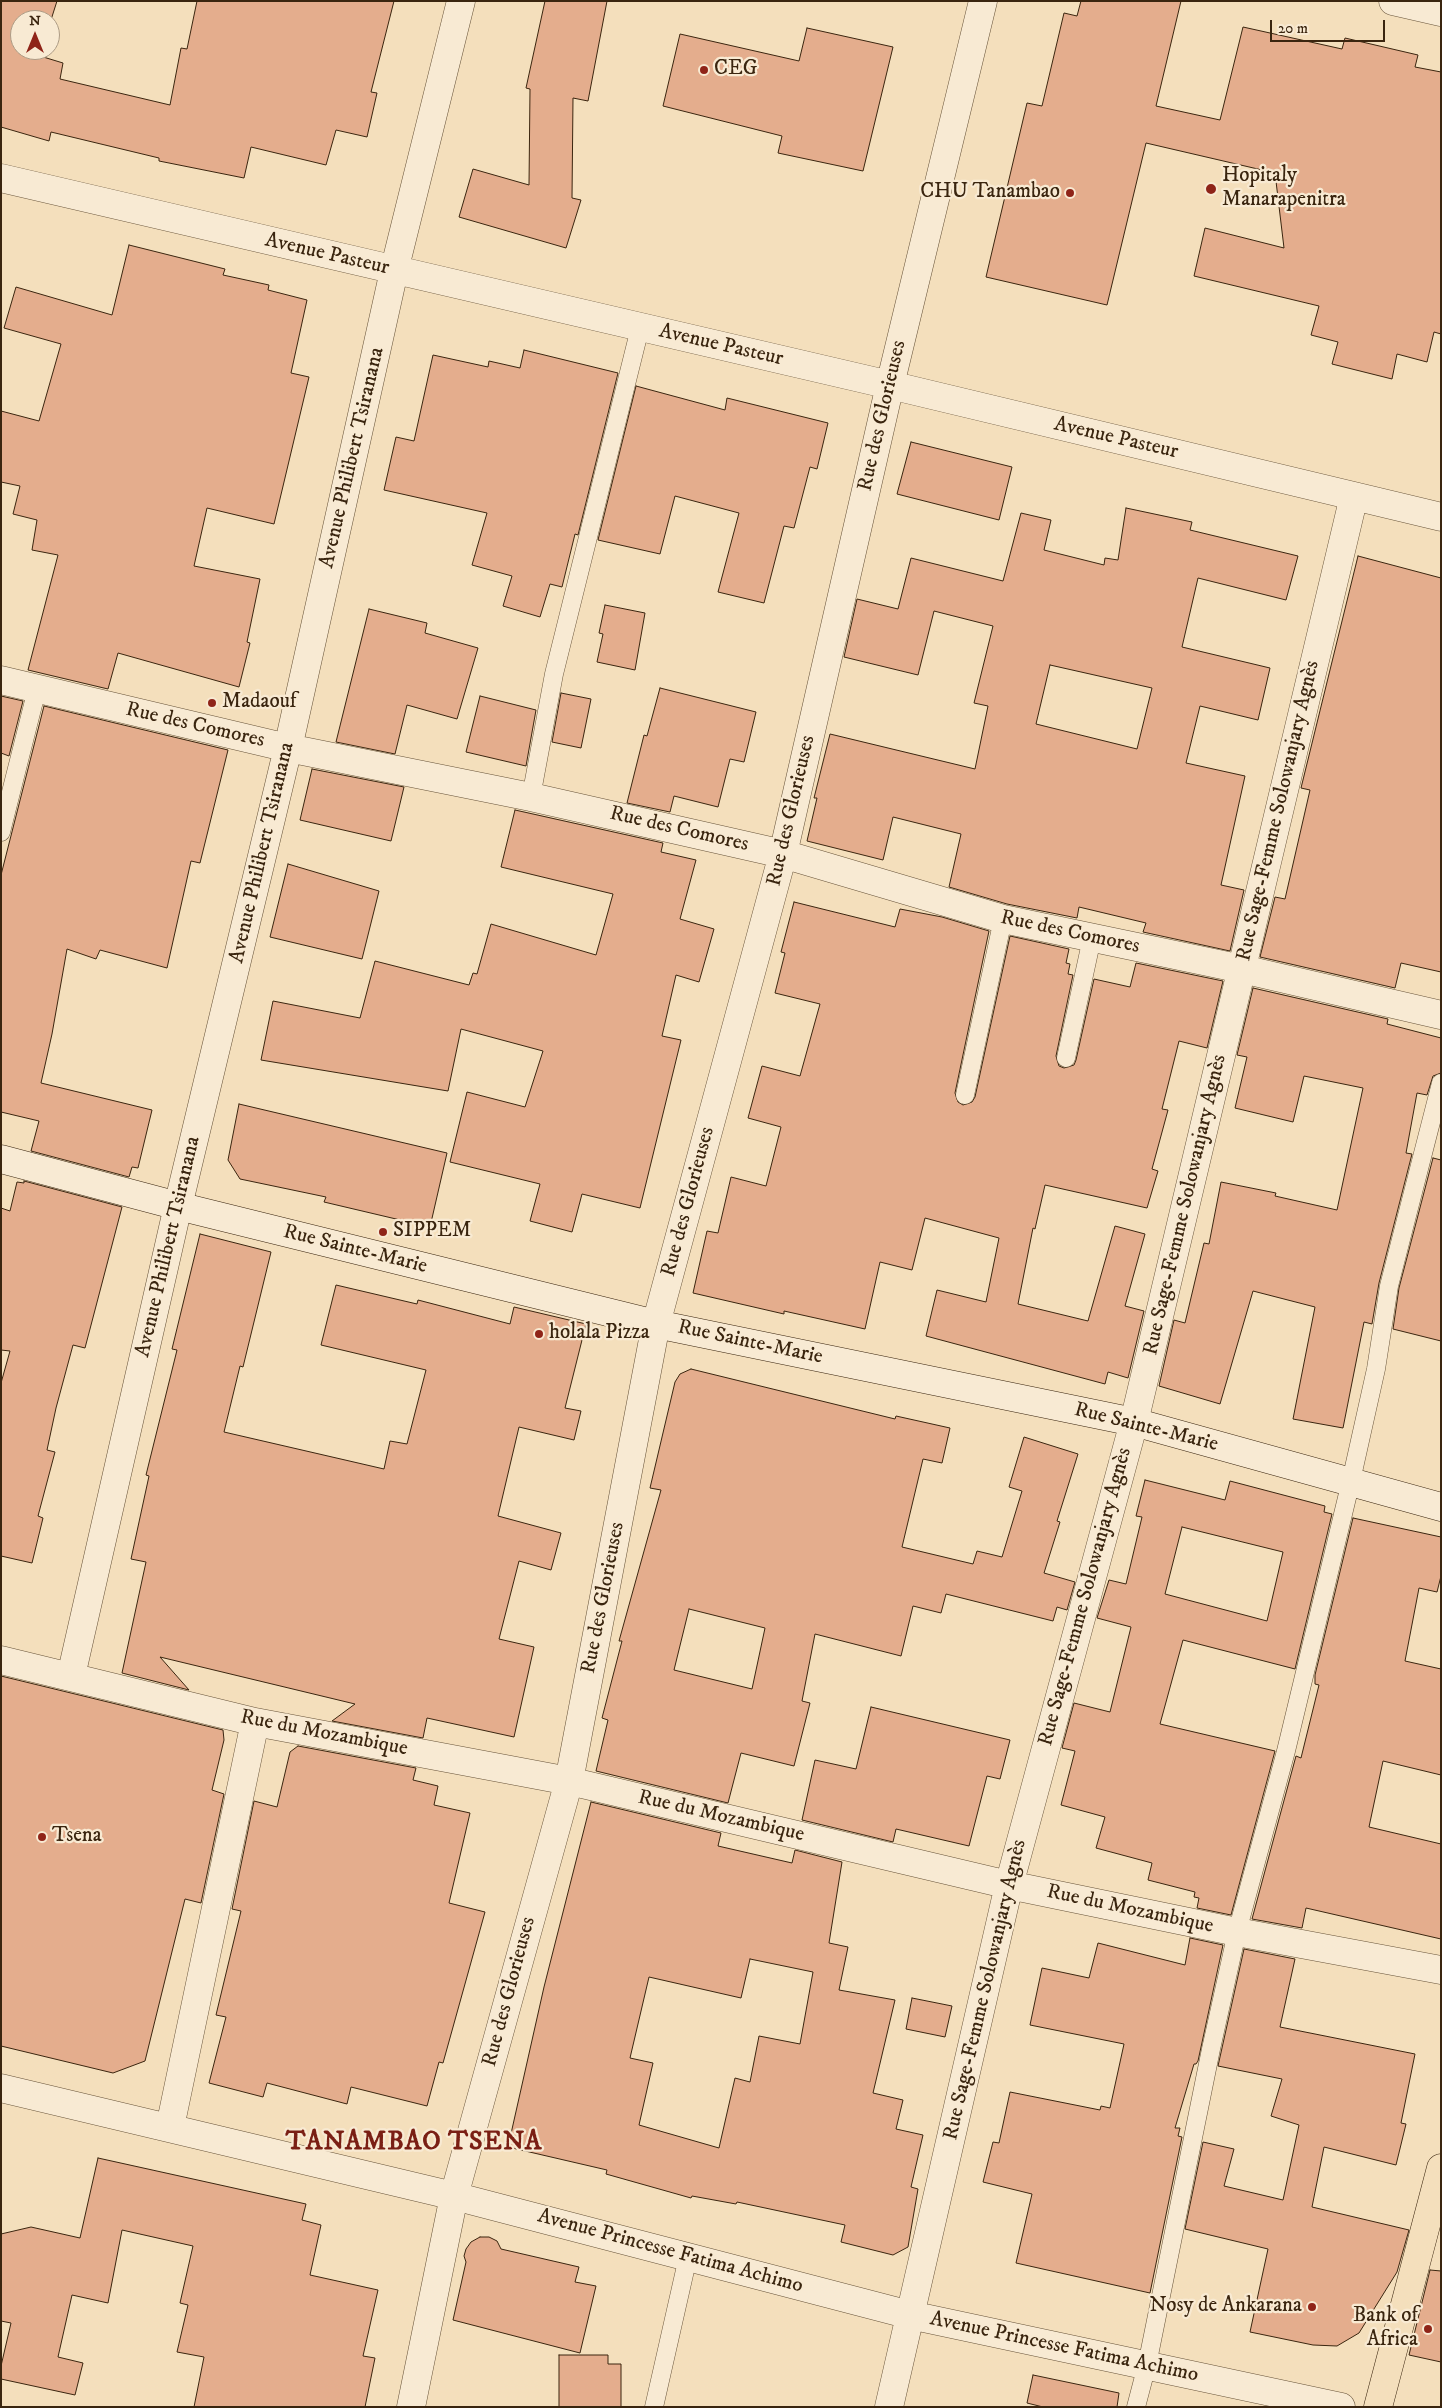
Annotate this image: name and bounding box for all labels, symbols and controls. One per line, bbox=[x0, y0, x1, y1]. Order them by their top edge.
north arrow bbox=[10, 10, 60, 60]
scale bar bbox=[1272, 10, 1387, 42]
text: N bbox=[29, 12, 41, 30]
text: 20 m bbox=[1278, 19, 1308, 38]
place label: CEG bbox=[714, 57, 758, 83]
marker: CEG bbox=[698, 64, 710, 76]
place label: Hopitaly Manarapenitra bbox=[1222, 164, 1346, 214]
place label: CHU Tanambao bbox=[920, 180, 1060, 206]
marker: Hopitaly Manarapenitra bbox=[1204, 182, 1218, 196]
marker: CHU Tanambao bbox=[1064, 187, 1076, 199]
street label: Avenue Pasteur bbox=[263, 228, 391, 282]
street label: Avenue Pasteur bbox=[657, 319, 785, 373]
street label: Rue des Glorieuses bbox=[853, 338, 913, 494]
street label: Avenue Philibert Tsiranana bbox=[315, 345, 391, 571]
street label: Avenue Pasteur bbox=[1052, 412, 1180, 466]
street label: Rue Sage-Femme Solowanjary Agnès bbox=[1232, 658, 1326, 964]
place label: Madaouf bbox=[222, 690, 297, 716]
marker: Madaouf bbox=[206, 697, 218, 709]
street label: Rue des Comores bbox=[123, 698, 267, 754]
street label: Rue des Glorieuses bbox=[762, 733, 822, 889]
street label: Avenue Philibert Tsiranana bbox=[225, 740, 301, 966]
street label: Rue des Comores bbox=[607, 802, 751, 858]
street label: Rue des Comores bbox=[998, 906, 1142, 960]
street label: Rue Sage-Femme Solowanjary Agnès bbox=[1139, 1052, 1233, 1358]
street label: Rue des Glorieuses bbox=[657, 1124, 721, 1280]
street label: Avenue Philibert Tsiranana bbox=[131, 1134, 207, 1360]
place label: SIPPEM bbox=[393, 1219, 471, 1245]
street label: Rue Sainte-Marie bbox=[280, 1220, 430, 1280]
marker: SIPPEM bbox=[377, 1226, 389, 1238]
street label: Rue Sainte-Marie bbox=[675, 1315, 825, 1371]
place label: holala Pizza bbox=[549, 1321, 650, 1347]
marker: holala Pizza bbox=[533, 1328, 545, 1340]
street label: Rue Sainte-Marie bbox=[1071, 1398, 1221, 1458]
street label: Rue Sage-Femme Solowanjary Agnès bbox=[1034, 1445, 1138, 1749]
street label: Rue des Glorieuses bbox=[577, 1520, 631, 1676]
street label: Rue du Mozambique bbox=[238, 1705, 410, 1763]
street label: Rue du Mozambique bbox=[635, 1786, 807, 1848]
place label: Tsena bbox=[52, 1824, 102, 1850]
marker: Tsena bbox=[36, 1831, 48, 1843]
street label: Rue Sage-Femme Solowanjary Agnès bbox=[939, 1837, 1033, 2143]
street label: Rue du Mozambique bbox=[1044, 1880, 1216, 1940]
street label: Rue des Glorieuses bbox=[478, 1914, 542, 2070]
district label: TANAMBAO TSENA bbox=[284, 2128, 544, 2160]
street label: Avenue Princesse Fatima Achimo bbox=[535, 2204, 805, 2300]
place label: Nosy de Ankarana bbox=[1150, 2294, 1302, 2320]
marker: Nosy de Ankarana bbox=[1306, 2301, 1318, 2313]
place label: Bank of Africa bbox=[1353, 2304, 1418, 2354]
street label: Avenue Princesse Fatima Achimo bbox=[928, 2307, 1200, 2389]
marker: Bank of Africa bbox=[1422, 2323, 1434, 2335]

